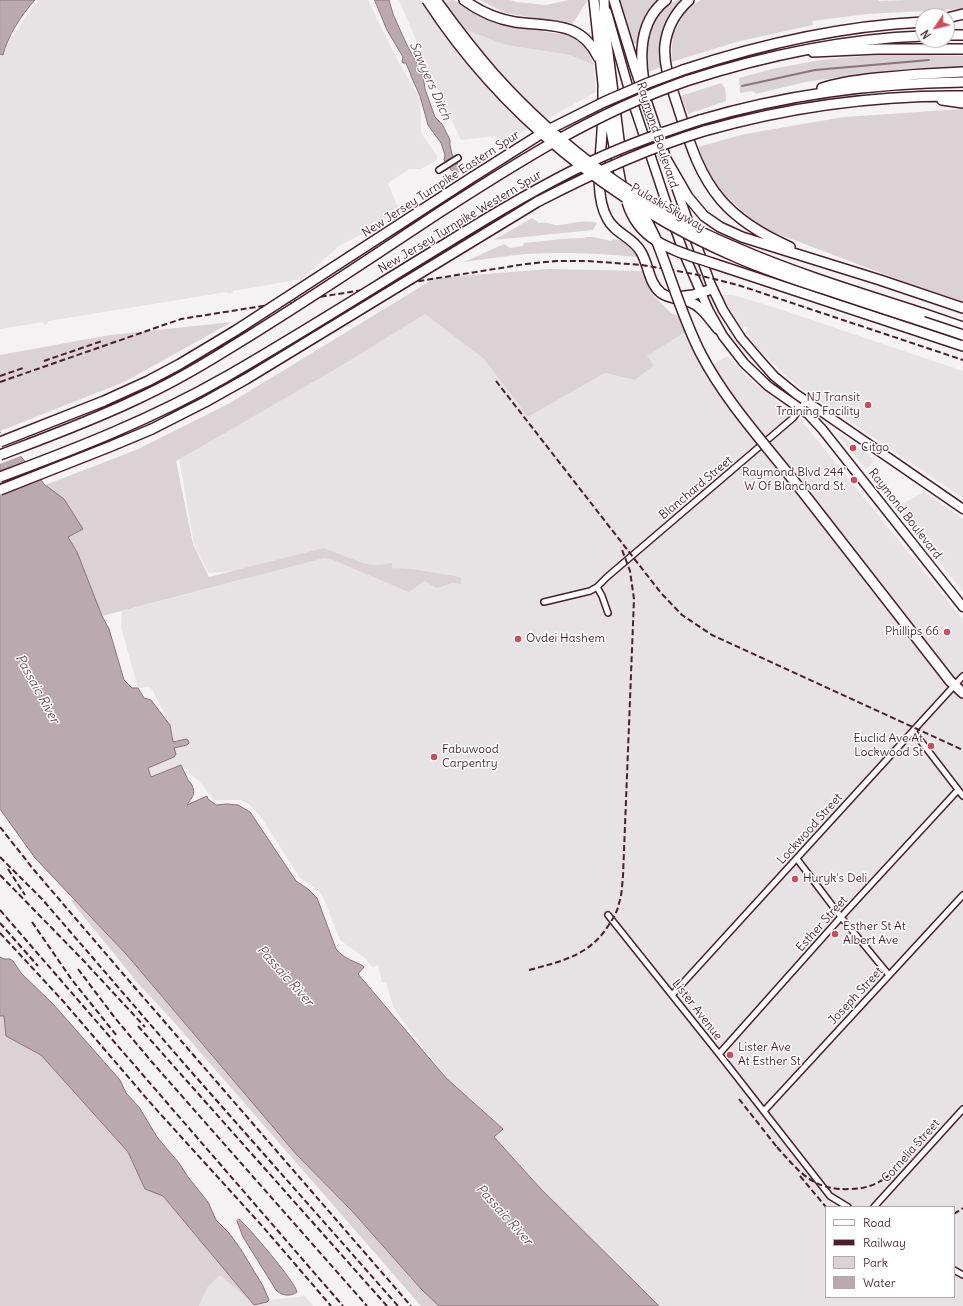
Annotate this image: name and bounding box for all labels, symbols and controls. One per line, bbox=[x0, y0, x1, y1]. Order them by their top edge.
north arrow bbox=[915, 8, 955, 48]
text: N bbox=[918, 27, 934, 41]
water label: Sawyers Ditch bbox=[406, 39, 454, 123]
street label: Raymond Boulevard bbox=[633, 80, 681, 190]
street label: New Jersey Turnpike Eastern Spur bbox=[360, 128, 522, 240]
street label: New Jersey Turnpike Western Spur bbox=[376, 167, 544, 277]
street label: Pulaski Skyway bbox=[628, 181, 708, 235]
place label: NJ Transit Training Facility bbox=[776, 391, 860, 419]
marker: NJ Transit Training Facility bbox=[863, 400, 873, 410]
place label: Citgo bbox=[861, 441, 889, 455]
marker: Citgo bbox=[848, 443, 858, 453]
street label: Blanchard Street bbox=[657, 453, 735, 523]
place label: Raymond Blvd 244' W Of Blanchard St. bbox=[742, 466, 846, 494]
street label: Raymond Boulevard bbox=[865, 466, 945, 562]
marker: Raymond Blvd 244' W Of Blanchard St. bbox=[849, 475, 859, 485]
place label: Phillips 66 bbox=[885, 625, 939, 639]
marker: Phillips 66 bbox=[942, 627, 952, 637]
place label: Ovdei Hashem bbox=[526, 632, 605, 646]
marker: Ovdei Hashem bbox=[513, 634, 523, 644]
water label: Passaic River bbox=[12, 652, 62, 726]
place label: Euclid Ave At Lockwood St bbox=[853, 732, 923, 760]
marker: Euclid Ave At Lockwood St bbox=[926, 741, 936, 751]
place label: Fabuwood Carpentry bbox=[442, 743, 499, 771]
marker: Fabuwood Carpentry bbox=[429, 752, 439, 762]
street label: Lockwood Street bbox=[774, 791, 846, 867]
place label: Huryk's Deli bbox=[803, 872, 867, 886]
marker: Huryk's Deli bbox=[790, 874, 800, 884]
street label: Esther Street bbox=[793, 893, 851, 955]
place label: Esther St At Albert Ave bbox=[843, 920, 906, 948]
marker: Esther St At Albert Ave bbox=[830, 929, 840, 939]
water label: Passaic River bbox=[254, 942, 316, 1010]
street label: Joseph Street bbox=[826, 964, 886, 1028]
street label: Lister Avenue bbox=[669, 977, 725, 1043]
place label: Lister Ave At Esther St bbox=[738, 1041, 801, 1069]
marker: Lister Ave At Esther St bbox=[725, 1050, 735, 1060]
street label: Cornelia Street bbox=[879, 1116, 943, 1186]
water label: Passaic River bbox=[473, 1181, 535, 1249]
legend bbox=[825, 1206, 955, 1298]
text: Road bbox=[863, 1215, 891, 1230]
text: Railway bbox=[863, 1235, 906, 1250]
text: Park bbox=[863, 1255, 888, 1270]
text: Water bbox=[863, 1275, 896, 1290]

